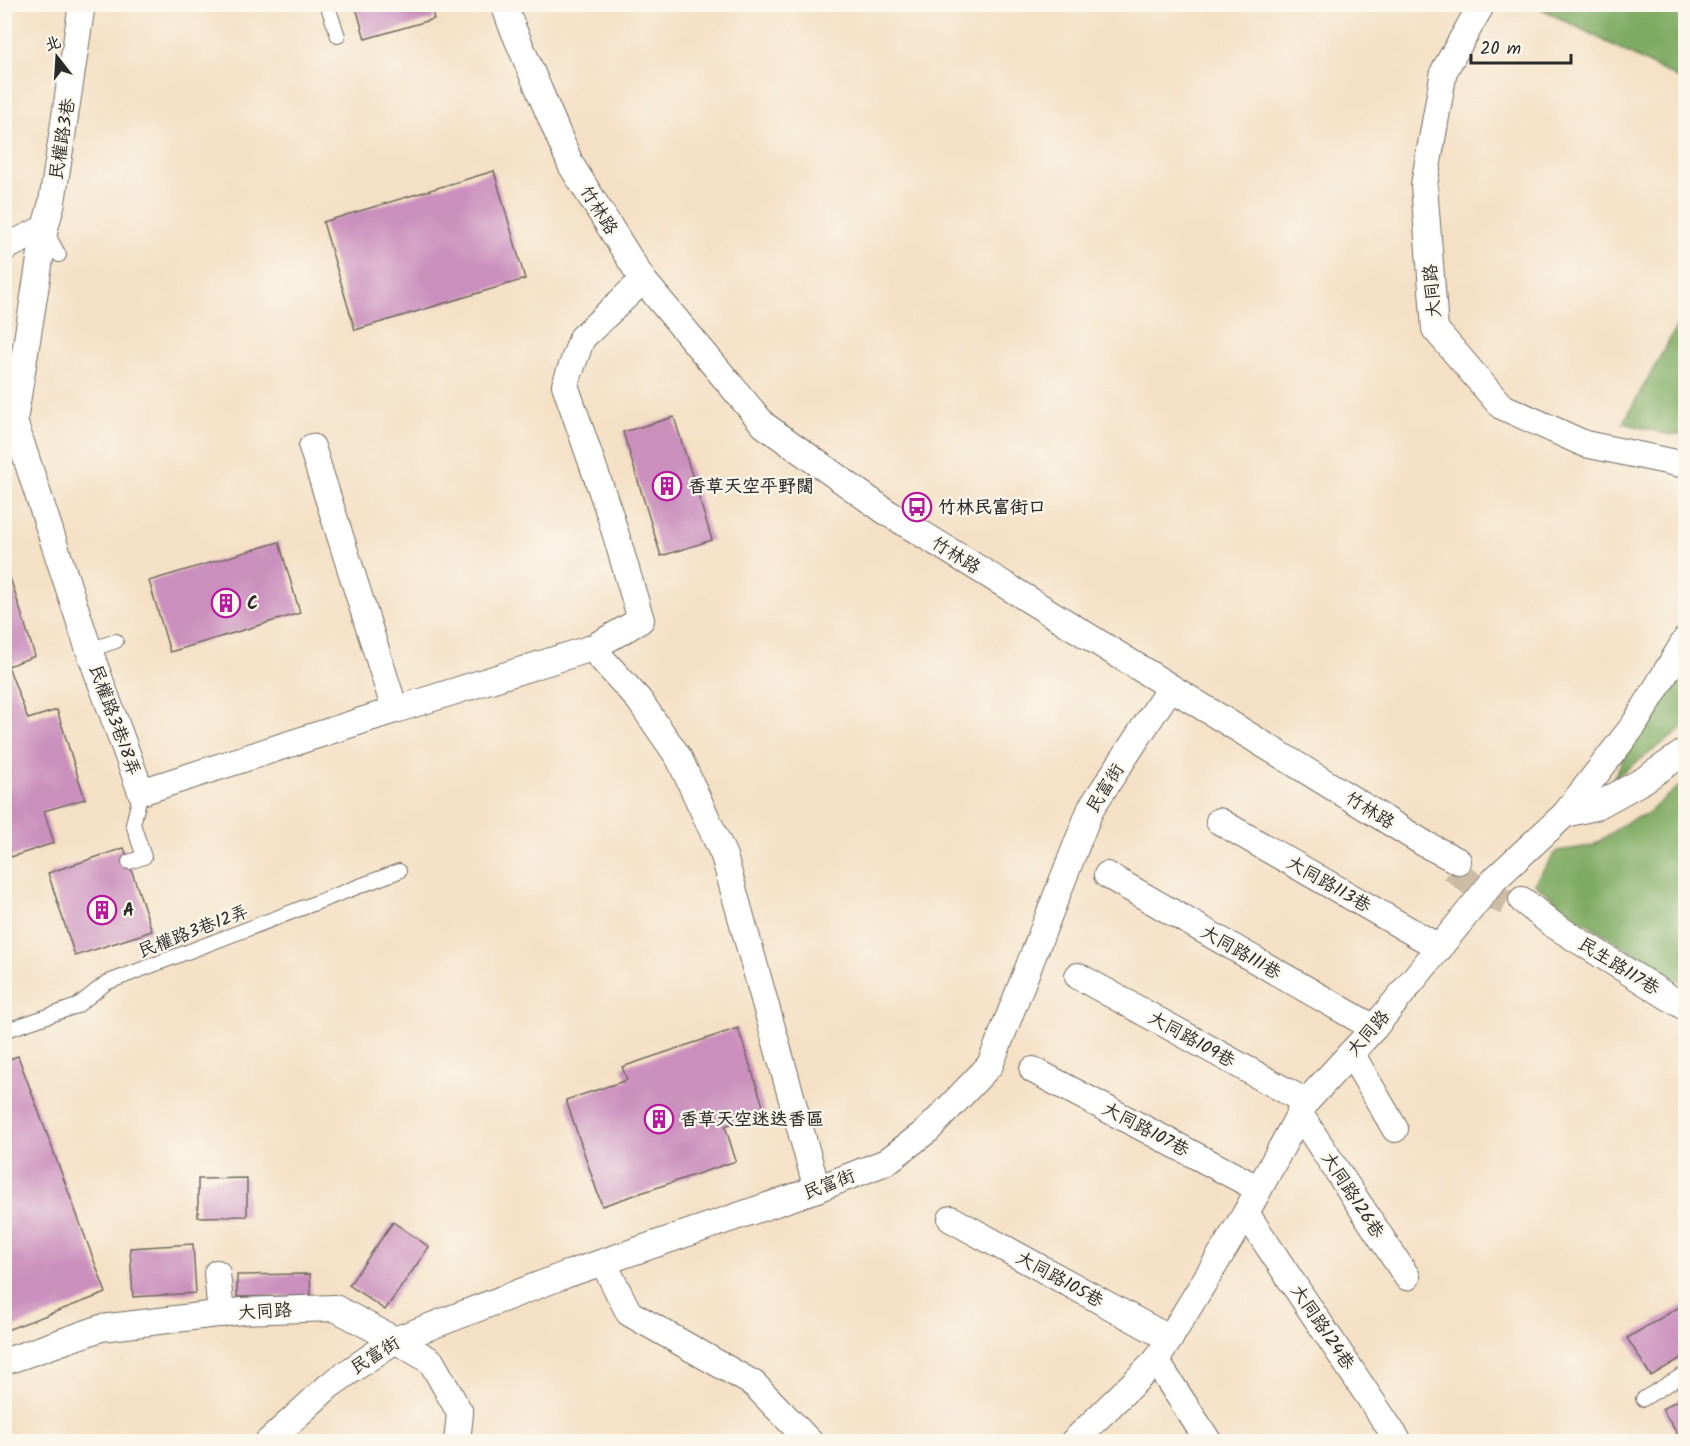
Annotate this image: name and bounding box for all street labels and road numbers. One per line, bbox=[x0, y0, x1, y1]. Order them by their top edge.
street label: 民權路3巷 bbox=[43, 96, 84, 182]
street label: 竹林路 bbox=[571, 180, 624, 241]
street label: 大同路 bbox=[1417, 263, 1450, 319]
street label: 竹林路 bbox=[925, 530, 986, 583]
street label: 民權路3巷18弄 bbox=[80, 661, 147, 780]
street label: 民富街 bbox=[1080, 758, 1133, 819]
street label: 竹林路 bbox=[1339, 785, 1400, 838]
street label: 大同路113巷 bbox=[1280, 849, 1376, 921]
street label: 民權路3巷12弄 bbox=[134, 898, 253, 967]
street label: 大同路111巷 bbox=[1194, 918, 1286, 988]
street label: 民生路117巷 bbox=[1572, 931, 1665, 1004]
street label: 大同路109巷 bbox=[1143, 1004, 1240, 1076]
street label: 大同路 bbox=[1340, 1004, 1398, 1064]
street label: 大同路107巷 bbox=[1097, 1095, 1194, 1165]
street label: 大同路126巷 bbox=[1313, 1147, 1391, 1245]
street label: 民富街 bbox=[799, 1162, 860, 1209]
street label: 大同路105巷 bbox=[1010, 1244, 1108, 1316]
street label: 大同路124巷 bbox=[1282, 1279, 1361, 1377]
street label: 大同路 bbox=[237, 1297, 293, 1328]
street label: 民富街 bbox=[345, 1330, 406, 1383]

